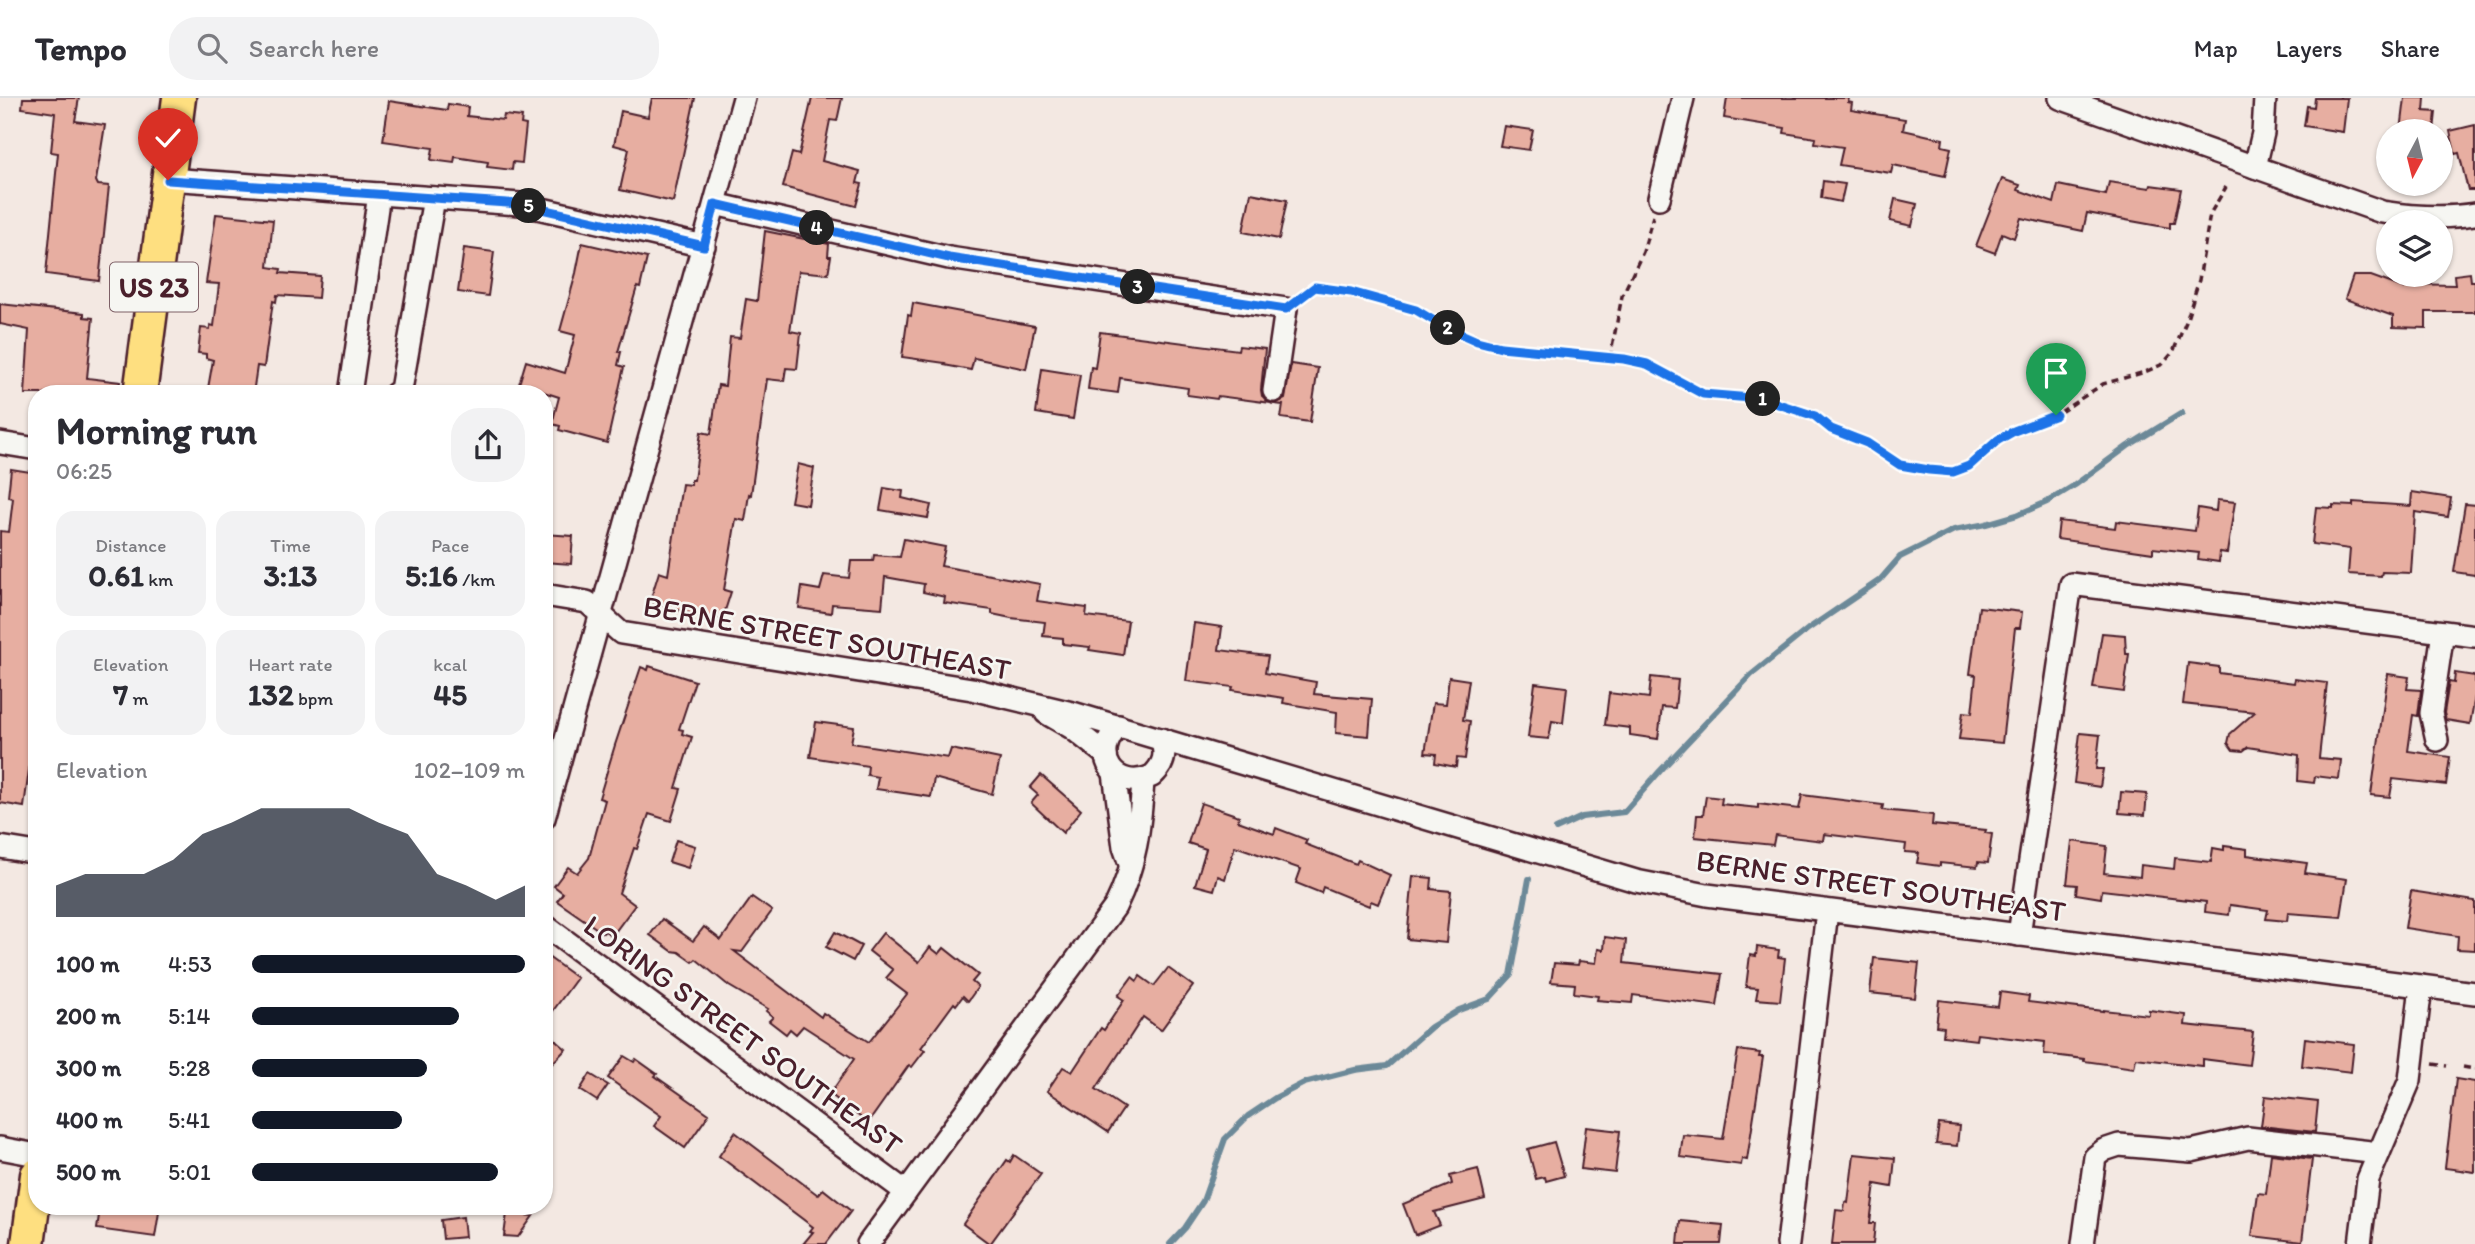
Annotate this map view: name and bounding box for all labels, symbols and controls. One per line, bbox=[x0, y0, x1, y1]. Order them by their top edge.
search box bbox=[169, 17, 659, 80]
text: Tempo bbox=[35, 29, 127, 68]
icon: search bbox=[193, 29, 231, 67]
text: Search here bbox=[249, 32, 379, 64]
text: Map bbox=[2194, 34, 2238, 63]
text: Layers bbox=[2276, 34, 2343, 63]
text: Share bbox=[2381, 34, 2440, 63]
pin bbox=[138, 108, 198, 180]
icon: check bbox=[149, 119, 187, 157]
north arrow bbox=[2376, 119, 2454, 196]
map controls bbox=[2376, 119, 2453, 287]
pin: 5 bbox=[512, 188, 546, 224]
text: 5 bbox=[524, 194, 533, 217]
button: layers bbox=[2376, 210, 2453, 287]
pin: 4 bbox=[800, 211, 834, 246]
text: 4 bbox=[811, 216, 822, 239]
road number: US 23 bbox=[110, 262, 198, 312]
pin: 3 bbox=[1120, 270, 1156, 304]
text: 3 bbox=[1132, 275, 1143, 298]
pin: 2 bbox=[1430, 310, 1466, 345]
text: 2 bbox=[1443, 316, 1453, 339]
pin bbox=[2026, 343, 2086, 415]
icon: arrive bbox=[2037, 354, 2075, 392]
pin: 1 bbox=[1746, 382, 1780, 416]
text: 1 bbox=[1758, 387, 1767, 410]
text: Morning run bbox=[56, 408, 257, 454]
button: share bbox=[451, 408, 525, 482]
text: 06:25 bbox=[56, 457, 112, 485]
text: Distance bbox=[95, 534, 166, 557]
text: Time bbox=[270, 534, 311, 557]
text: Pace bbox=[431, 534, 469, 557]
text: 0.61 bbox=[88, 557, 144, 594]
text: 3:13 bbox=[264, 557, 317, 594]
text: 5:16 bbox=[405, 557, 458, 594]
text: km bbox=[144, 568, 173, 591]
text: /km bbox=[458, 568, 495, 591]
street label: BERNE STREET SOUTHEAST bbox=[640, 587, 1014, 688]
text: Elevation bbox=[93, 653, 169, 676]
text: Heart rate bbox=[248, 653, 333, 676]
text: kcal bbox=[433, 653, 467, 676]
text: 7 bbox=[113, 676, 128, 713]
text: 132 bbox=[248, 676, 294, 713]
text: 45 bbox=[433, 676, 467, 713]
text: m bbox=[128, 687, 148, 710]
text: bpm bbox=[294, 687, 333, 710]
text: Elevation bbox=[56, 756, 147, 784]
text: 102–109 m bbox=[414, 756, 525, 784]
street label: BERNE STREET SOUTHEAST bbox=[1694, 841, 2068, 930]
street label: LORING STREET SOUTHEAST bbox=[577, 906, 910, 1163]
text: 100 m bbox=[56, 950, 120, 978]
text: 4:53 bbox=[168, 950, 212, 978]
text: 200 m bbox=[56, 1002, 121, 1030]
text: 5:14 bbox=[168, 1002, 210, 1030]
text: 300 m bbox=[56, 1054, 121, 1082]
text: 5:28 bbox=[168, 1054, 210, 1082]
text: 400 m bbox=[56, 1106, 123, 1134]
text: 5:41 bbox=[168, 1106, 210, 1134]
text: 500 m bbox=[56, 1158, 121, 1186]
text: 5:01 bbox=[168, 1158, 211, 1186]

